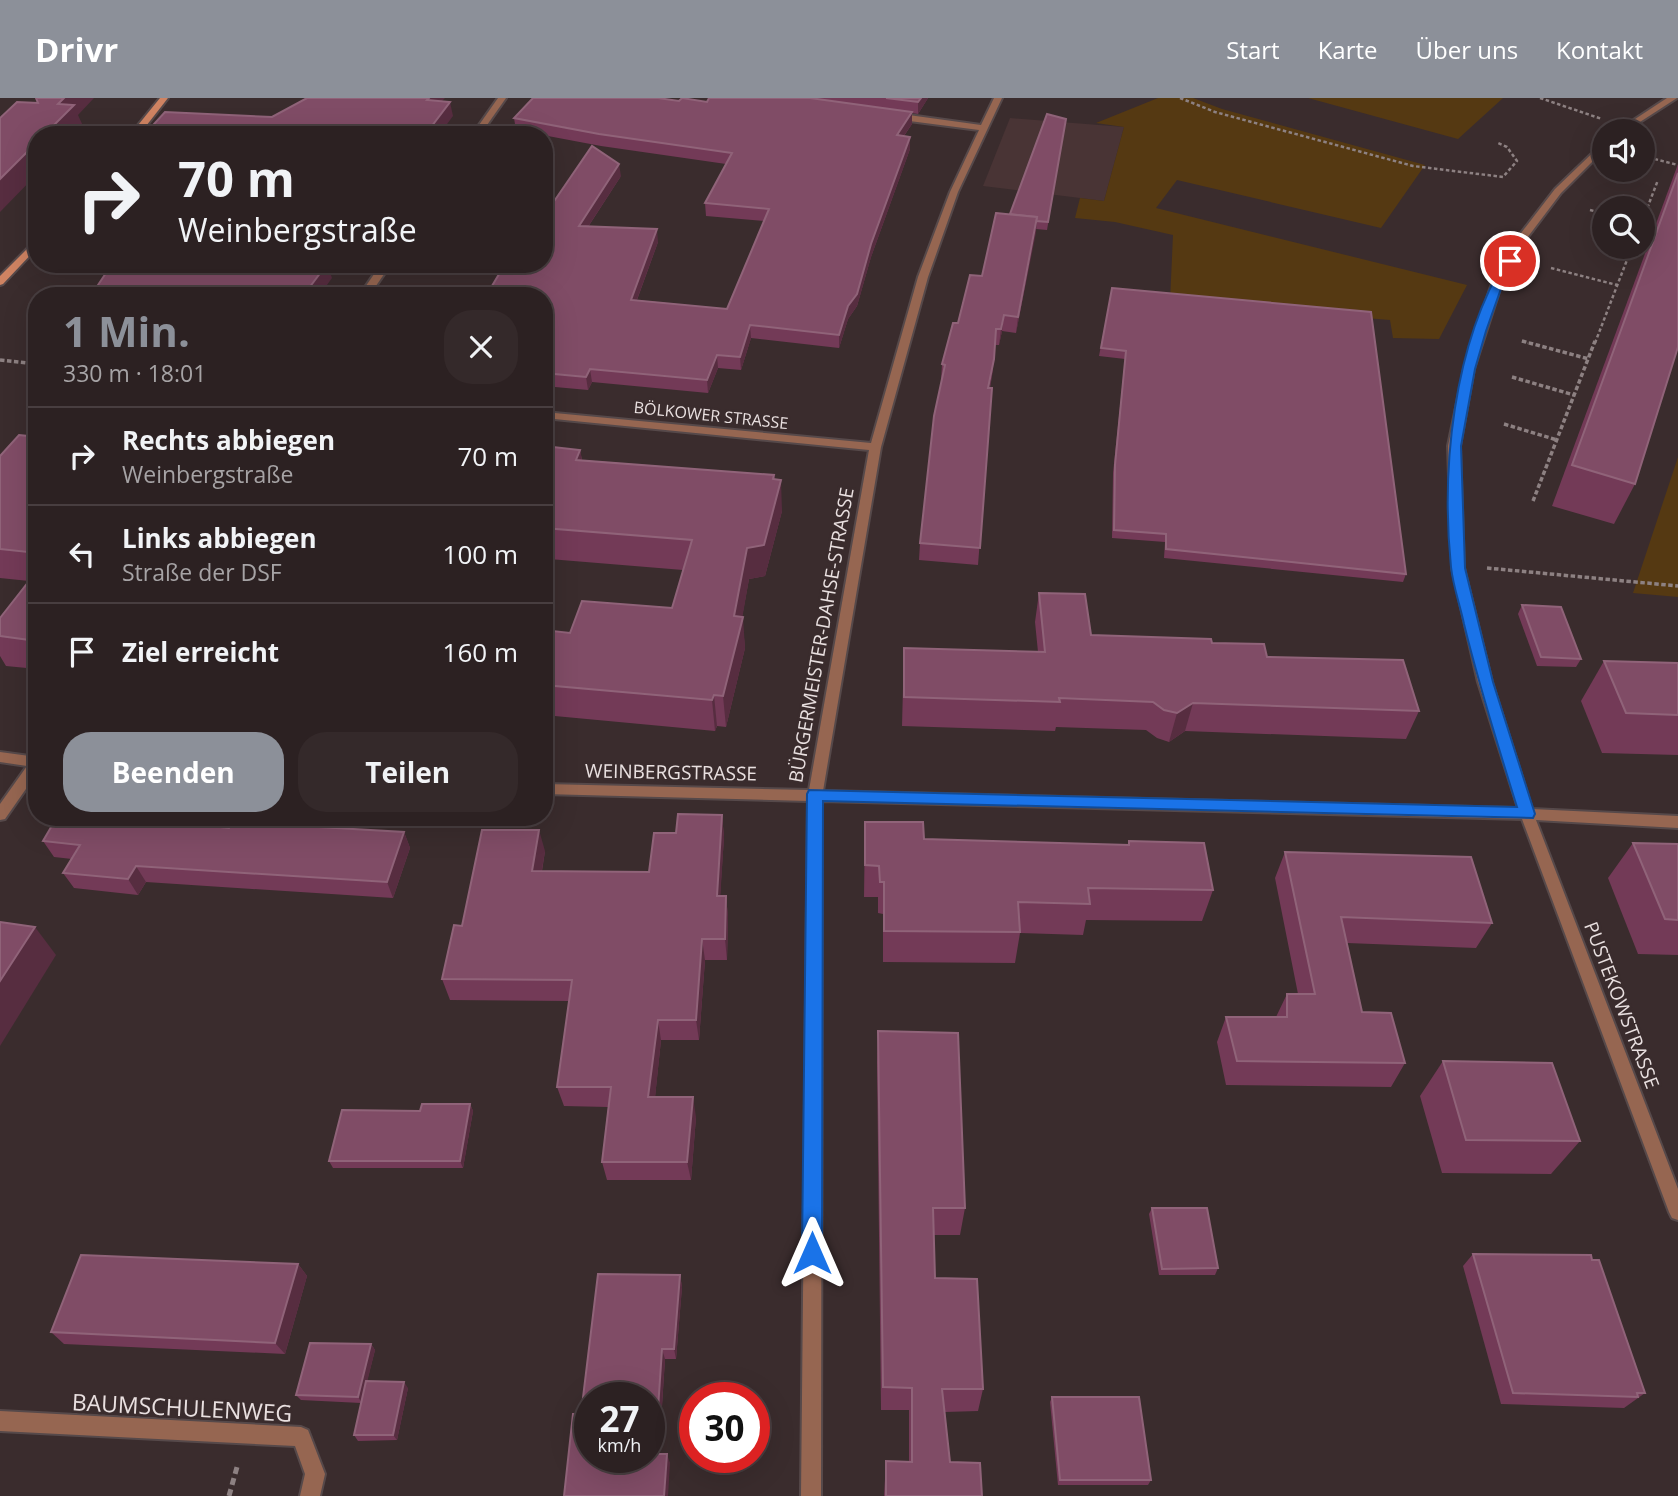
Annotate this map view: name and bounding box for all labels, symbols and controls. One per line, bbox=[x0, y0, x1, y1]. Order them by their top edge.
text: Drivr bbox=[35, 27, 118, 72]
text: Start bbox=[1226, 33, 1280, 66]
text: Karte bbox=[1318, 33, 1378, 66]
text: Über uns bbox=[1416, 33, 1518, 66]
text: Kontakt bbox=[1556, 33, 1643, 66]
map controls bbox=[1592, 119, 1655, 259]
button: sound bbox=[1592, 119, 1655, 182]
text: 70 m bbox=[178, 145, 295, 211]
icon: right bbox=[63, 154, 154, 245]
button: search bbox=[1592, 196, 1655, 259]
text: Weinbergstraße bbox=[178, 208, 417, 251]
pin bbox=[1480, 231, 1540, 291]
icon: arrive bbox=[1491, 242, 1529, 280]
text: 1 Min. bbox=[63, 302, 190, 359]
button: close bbox=[444, 310, 518, 384]
text: 330 m · 18:01 bbox=[63, 357, 206, 389]
street label: BÖLKOWER STRASSE bbox=[633, 396, 789, 434]
text: Rechts abbiegen bbox=[122, 422, 335, 458]
icon: right bbox=[63, 437, 101, 475]
text: 70 m bbox=[457, 438, 518, 474]
text: Weinbergstraße bbox=[122, 458, 294, 490]
street label: BÜRGERMEISTER-DAHSE-STRASSE bbox=[782, 485, 860, 785]
text: Links abbiegen bbox=[122, 520, 317, 556]
icon: left bbox=[63, 535, 101, 573]
text: 100 m bbox=[443, 536, 518, 572]
text: Straße der DSF bbox=[122, 556, 282, 588]
icon: arrive bbox=[63, 633, 101, 671]
text: Ziel erreicht bbox=[122, 634, 279, 670]
text: 160 m bbox=[443, 634, 518, 670]
button: Beenden bbox=[63, 732, 284, 812]
button: Teilen bbox=[298, 732, 518, 812]
street label: WEINBERGSTRASSE bbox=[585, 758, 757, 786]
street label: PUSTEKOWSTRASSE bbox=[1578, 918, 1666, 1092]
position arrow bbox=[775, 1216, 849, 1290]
speed limit sign: 30 bbox=[679, 1382, 770, 1473]
street label: BAUMSCHULENWEG bbox=[71, 1385, 293, 1429]
text: 27 bbox=[599, 1395, 640, 1442]
text: km/h bbox=[598, 1433, 641, 1457]

